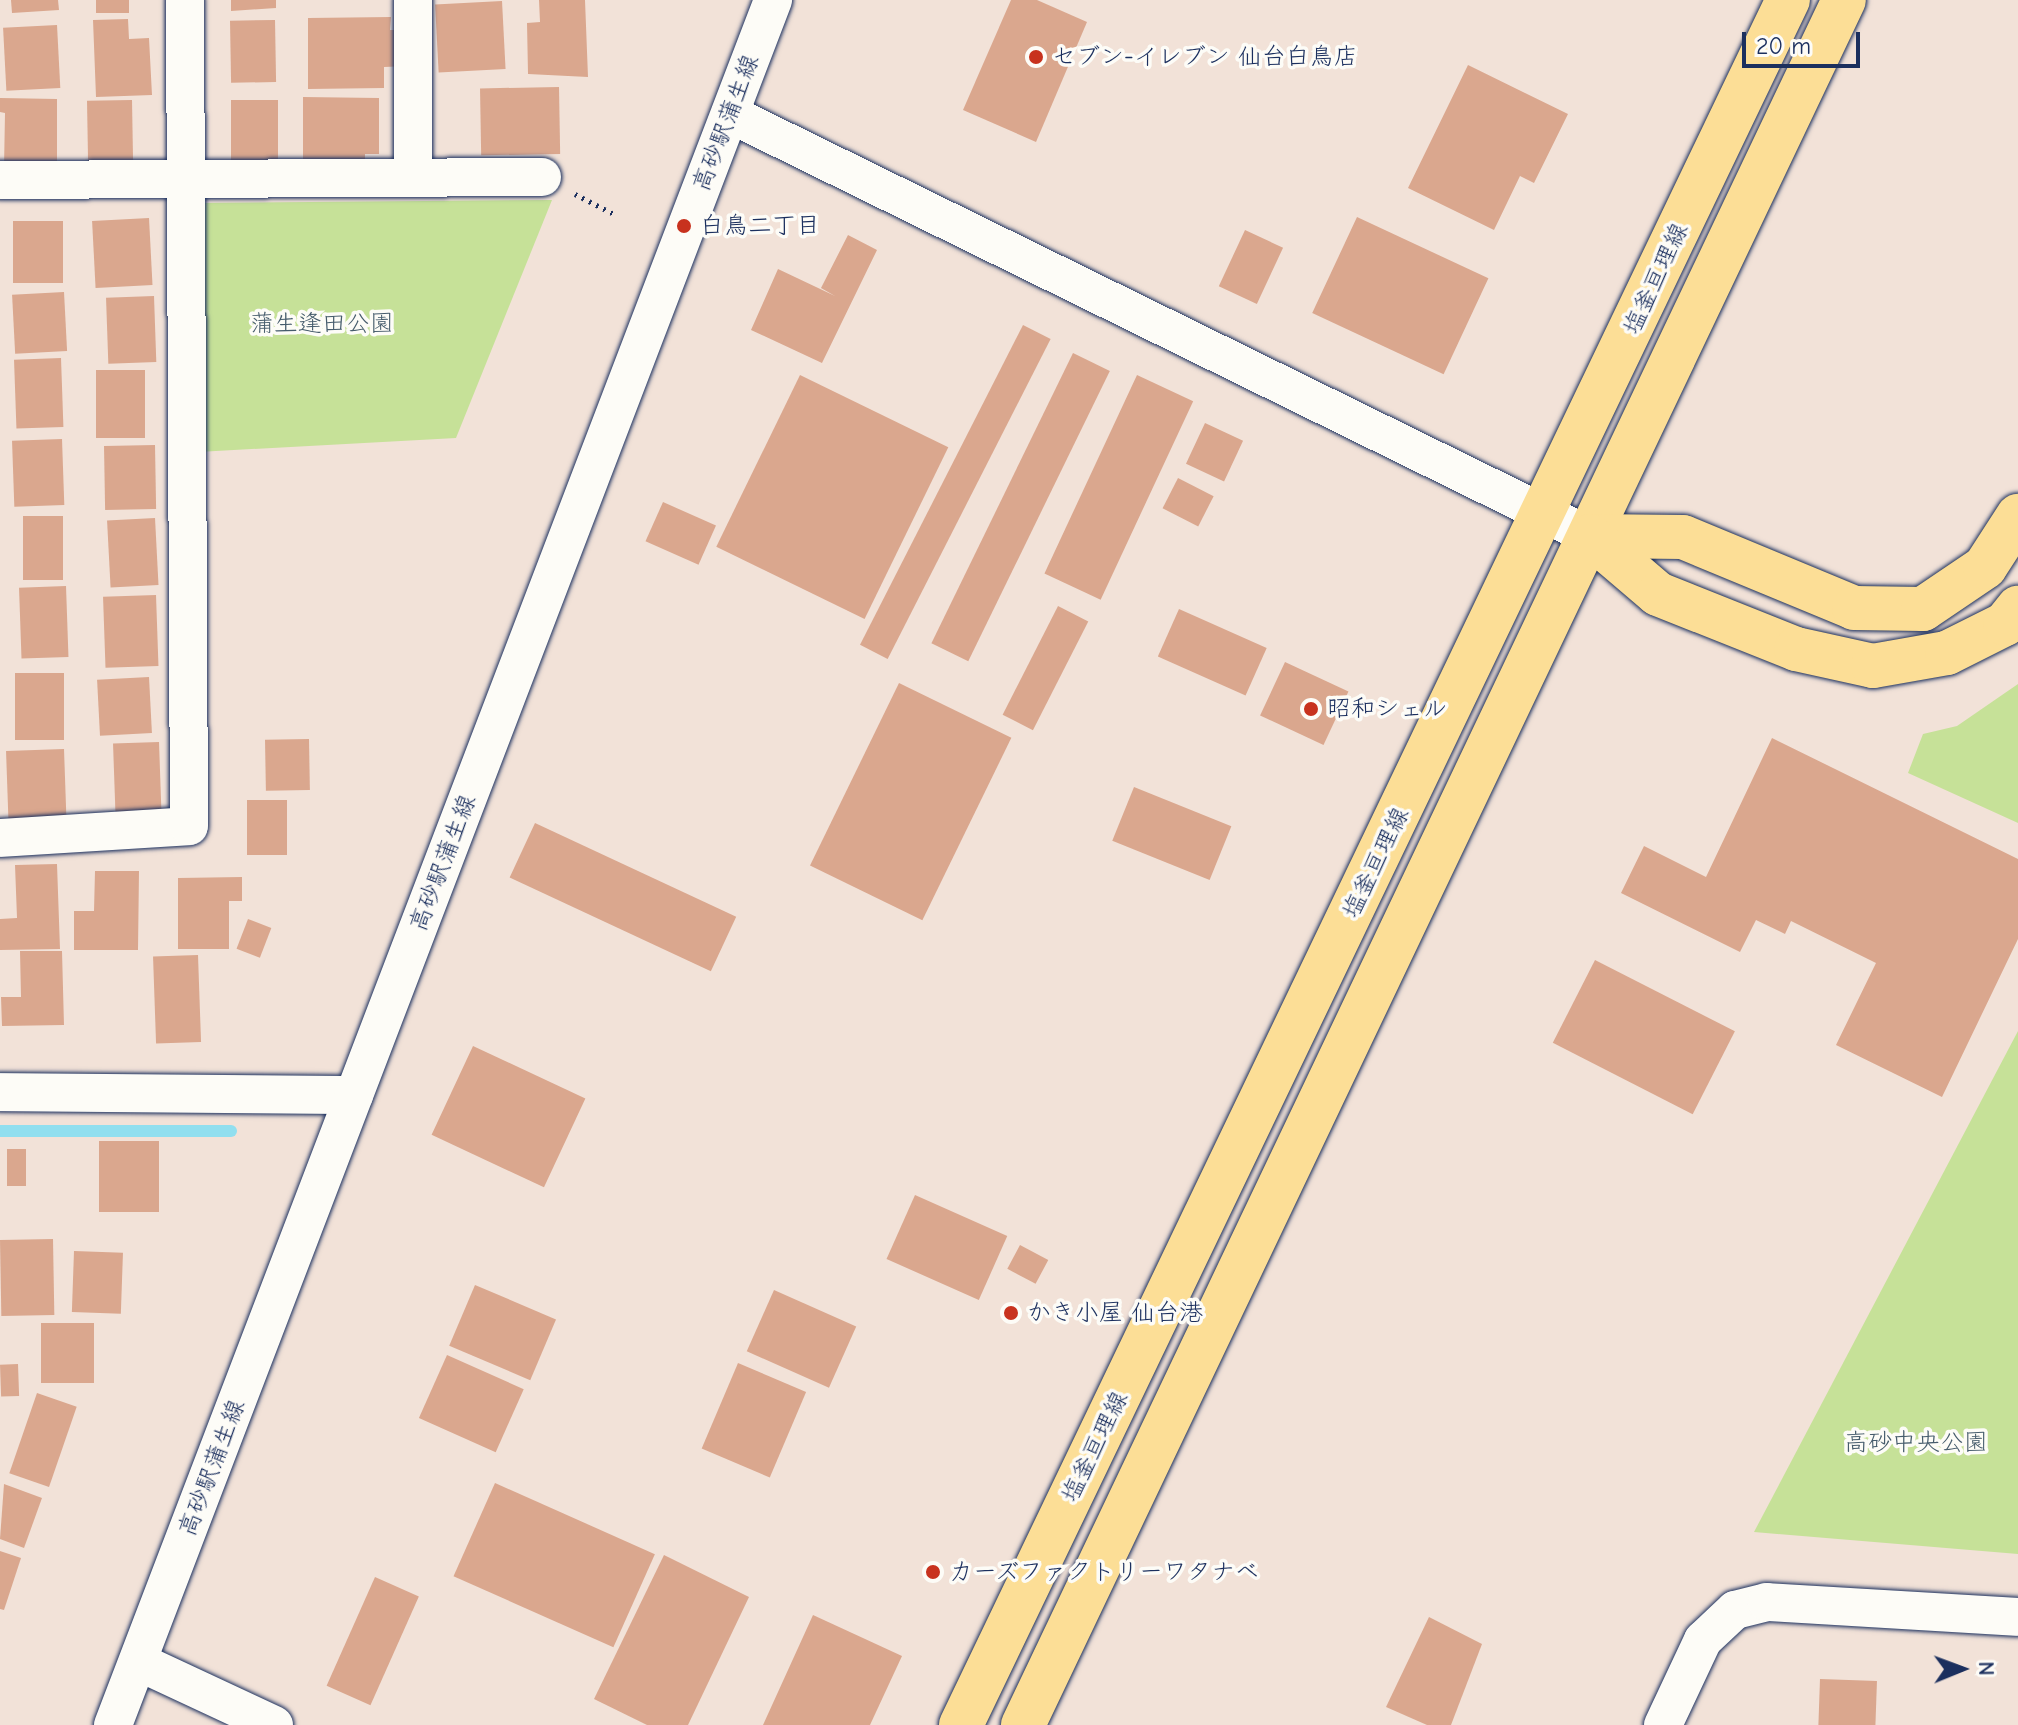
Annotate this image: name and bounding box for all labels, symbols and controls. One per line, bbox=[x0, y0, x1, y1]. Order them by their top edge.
scale bar bbox=[1746, 16, 1864, 66]
text: 20 m bbox=[1756, 32, 1811, 60]
place label: セブン-イレブン 仙台白鳥店 bbox=[1052, 43, 1358, 71]
marker: セブン-イレブン 仙台白鳥店 bbox=[1027, 48, 1045, 66]
street label: 高砂駅蒲生線 bbox=[687, 51, 765, 195]
place label: 白鳥二丁目 bbox=[700, 212, 820, 240]
marker: 白鳥二丁目 bbox=[675, 217, 693, 235]
street label: 塩釜亘理線 bbox=[1618, 219, 1694, 339]
park label: 蒲生逢田公園 bbox=[250, 310, 394, 338]
place label: 昭和シェル bbox=[1327, 695, 1447, 723]
marker: 昭和シェル bbox=[1302, 700, 1320, 718]
street label: 高砂駅蒲生線 bbox=[404, 791, 482, 935]
street label: 塩釜亘理線 bbox=[1337, 803, 1415, 923]
place label: かき小屋 仙台港 bbox=[1027, 1299, 1203, 1327]
marker: かき小屋 仙台港 bbox=[1002, 1304, 1020, 1322]
street label: 塩釜亘理線 bbox=[1056, 1387, 1134, 1507]
street label: 高砂駅蒲生線 bbox=[173, 1396, 251, 1540]
park label: 高砂中央公園 bbox=[1844, 1429, 1988, 1457]
place label: カーズファクトリーワタナベ bbox=[949, 1558, 1261, 1586]
marker: カーズファクトリーワタナベ bbox=[924, 1563, 942, 1581]
north arrow bbox=[1922, 1629, 2002, 1709]
text: N bbox=[1973, 1661, 1999, 1676]

